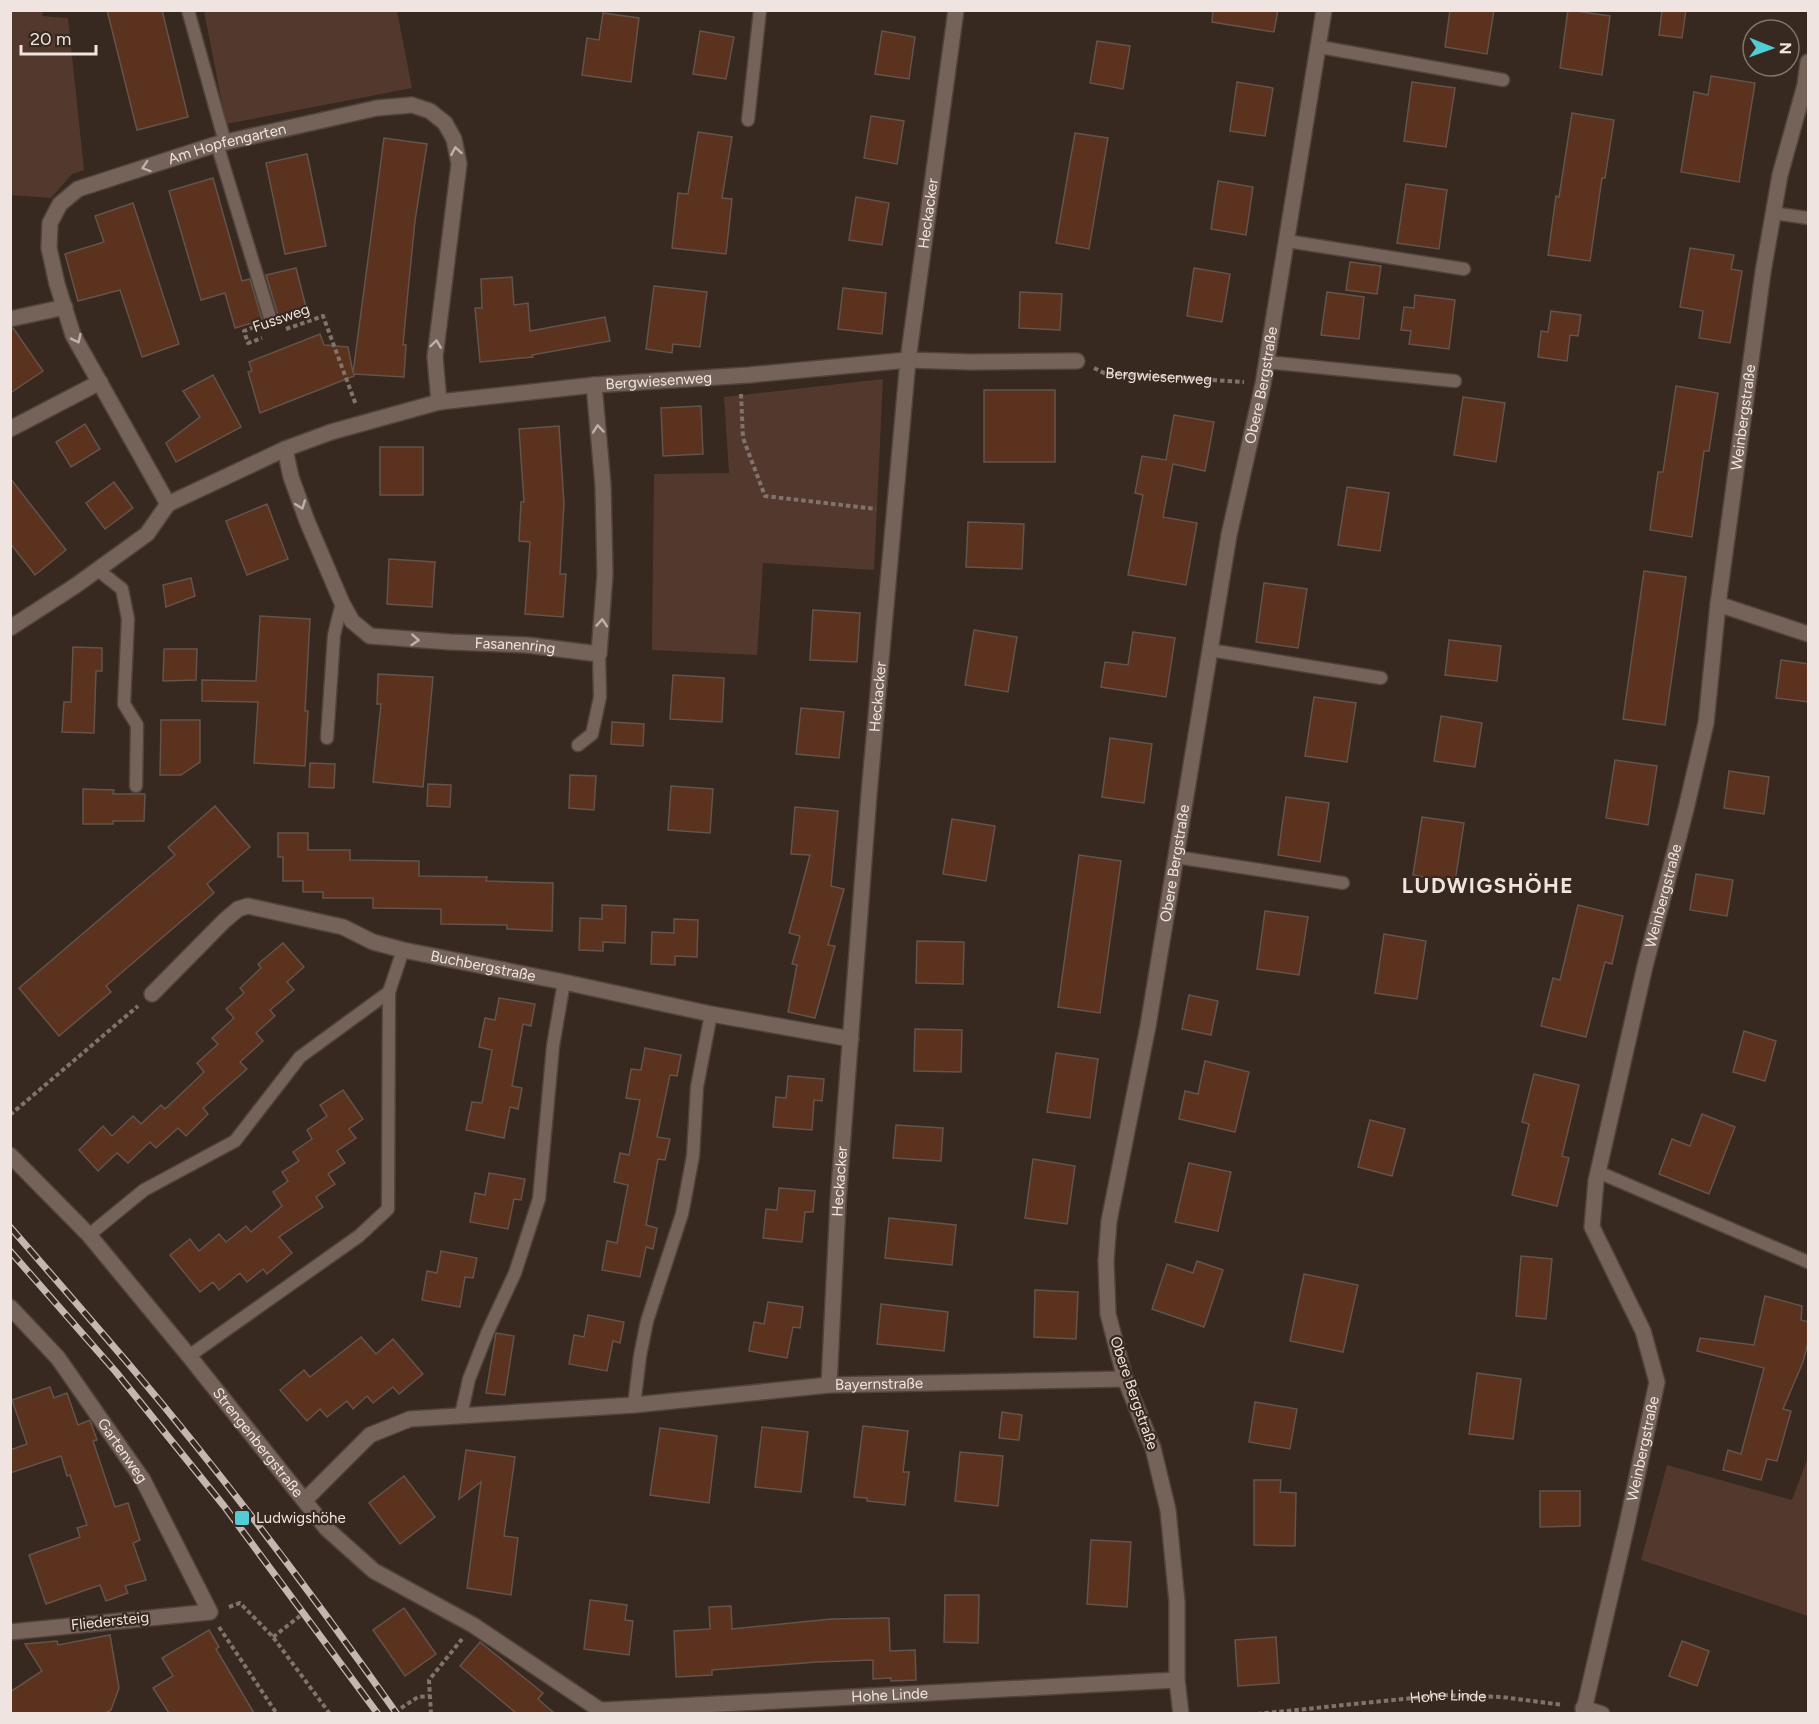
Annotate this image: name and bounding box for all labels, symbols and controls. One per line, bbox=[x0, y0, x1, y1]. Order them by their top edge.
scale bar bbox=[21, 18, 96, 56]
north arrow bbox=[1741, 18, 1801, 78]
text: 20 m bbox=[30, 28, 71, 50]
text: N bbox=[1776, 42, 1795, 55]
street label: Am Hopfengarten bbox=[166, 120, 288, 168]
one-way arrow bbox=[451, 146, 463, 155]
one-way arrow bbox=[141, 160, 152, 172]
street label: Heckacker bbox=[914, 177, 942, 250]
street label: Fussweg bbox=[250, 300, 312, 336]
street label: Obere Bergstraße bbox=[1241, 325, 1281, 446]
one-way arrow bbox=[69, 333, 81, 344]
one-way arrow bbox=[430, 340, 442, 349]
street label: Weinbergstraße bbox=[1727, 363, 1759, 472]
street label: Bergwiesenweg bbox=[1105, 364, 1213, 389]
street label: Bergwiesenweg bbox=[605, 368, 713, 393]
one-way arrow bbox=[592, 424, 605, 433]
one-way arrow bbox=[294, 499, 307, 510]
one-way arrow bbox=[595, 619, 608, 628]
one-way arrow bbox=[410, 633, 419, 646]
street label: Fasanenring bbox=[474, 634, 557, 657]
street label: Heckacker bbox=[866, 661, 890, 733]
street label: Obere Bergstraße bbox=[1156, 803, 1193, 923]
street label: Weinbergstraße bbox=[1641, 842, 1686, 950]
district label: LUDWIGSHÖHE bbox=[1402, 873, 1574, 898]
street label: Buchbergstraße bbox=[429, 947, 537, 985]
street label: Heckacker bbox=[828, 1145, 851, 1217]
street label: Obere Bergstraße bbox=[1106, 1334, 1162, 1452]
street label: Bayernstraße bbox=[835, 1374, 923, 1394]
street label: Strengenbergstraße bbox=[209, 1384, 307, 1501]
street label: Weinbergstraße bbox=[1623, 1395, 1663, 1503]
street label: Gartenweg bbox=[94, 1415, 151, 1487]
marker: Ludwigshöhe bbox=[233, 1509, 251, 1527]
place label: Ludwigshöhe bbox=[256, 1509, 346, 1527]
street label: Fliedersteig bbox=[70, 1608, 150, 1634]
street label: Hohe Linde bbox=[851, 1684, 928, 1706]
street label: Hohe Linde bbox=[1409, 1686, 1487, 1707]

